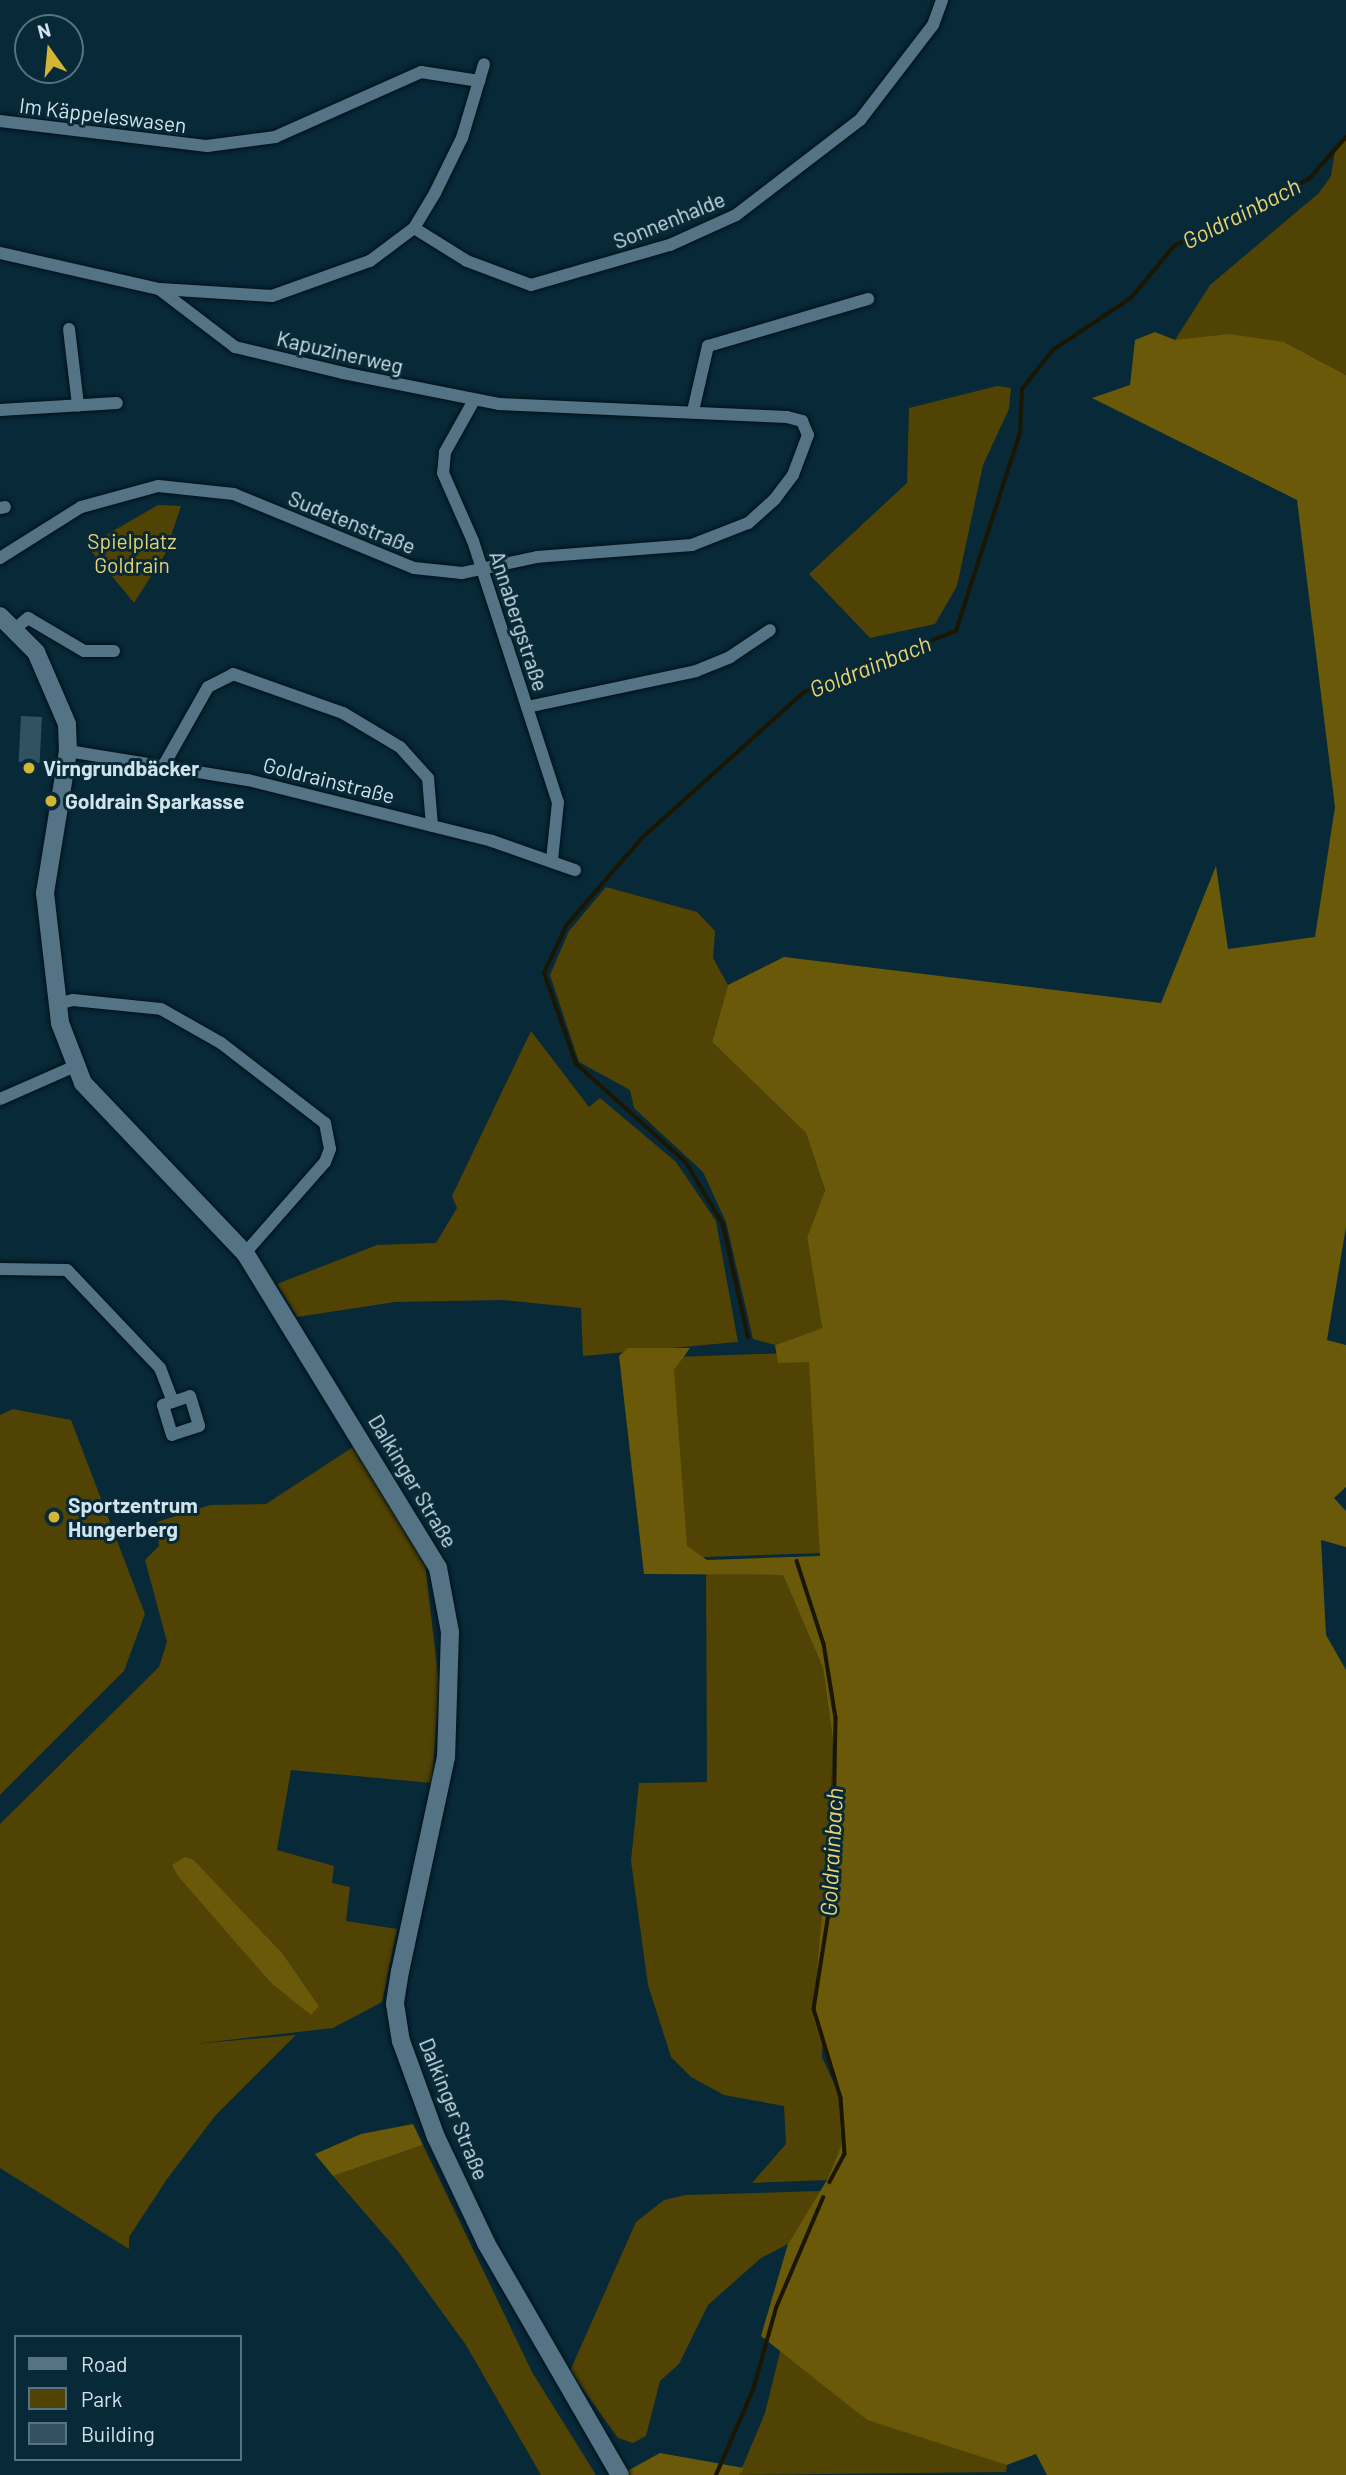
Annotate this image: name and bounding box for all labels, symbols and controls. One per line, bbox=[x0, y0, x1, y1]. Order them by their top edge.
north arrow bbox=[14, 14, 84, 84]
text: N bbox=[35, 17, 53, 43]
street label: Im Käppeleswasen bbox=[18, 92, 188, 138]
water label: Goldrainbach bbox=[1177, 171, 1305, 255]
street label: Sonnenhalde bbox=[609, 186, 729, 254]
street label: Kapuzinerweg bbox=[274, 325, 406, 379]
street label: Sudetenstraße bbox=[285, 485, 419, 559]
park label: Spielplatz Goldrain bbox=[87, 528, 177, 578]
street label: Annabergstraße bbox=[484, 548, 554, 694]
water label: Goldrainbach bbox=[805, 629, 935, 703]
street label: Goldrainstraße bbox=[261, 751, 397, 809]
place label: Virngrundbäcker bbox=[43, 755, 199, 781]
marker: Virngrundbäcker bbox=[21, 760, 37, 776]
place label: Goldrain Sparkasse bbox=[65, 788, 244, 814]
marker: Goldrain Sparkasse bbox=[43, 793, 59, 809]
street label: Dalkinger Straße bbox=[363, 1410, 463, 1552]
place label: Sportzentrum Hungerberg bbox=[68, 1492, 198, 1542]
marker: Sportzentrum Hungerberg bbox=[46, 1509, 62, 1525]
water label: Goldrainbach bbox=[814, 1787, 848, 1917]
street label: Dalkinger Straße bbox=[414, 2034, 494, 2184]
legend bbox=[14, 2335, 242, 2461]
text: Road bbox=[81, 2351, 127, 2376]
text: Park bbox=[81, 2386, 122, 2411]
text: Building bbox=[81, 2421, 155, 2446]

